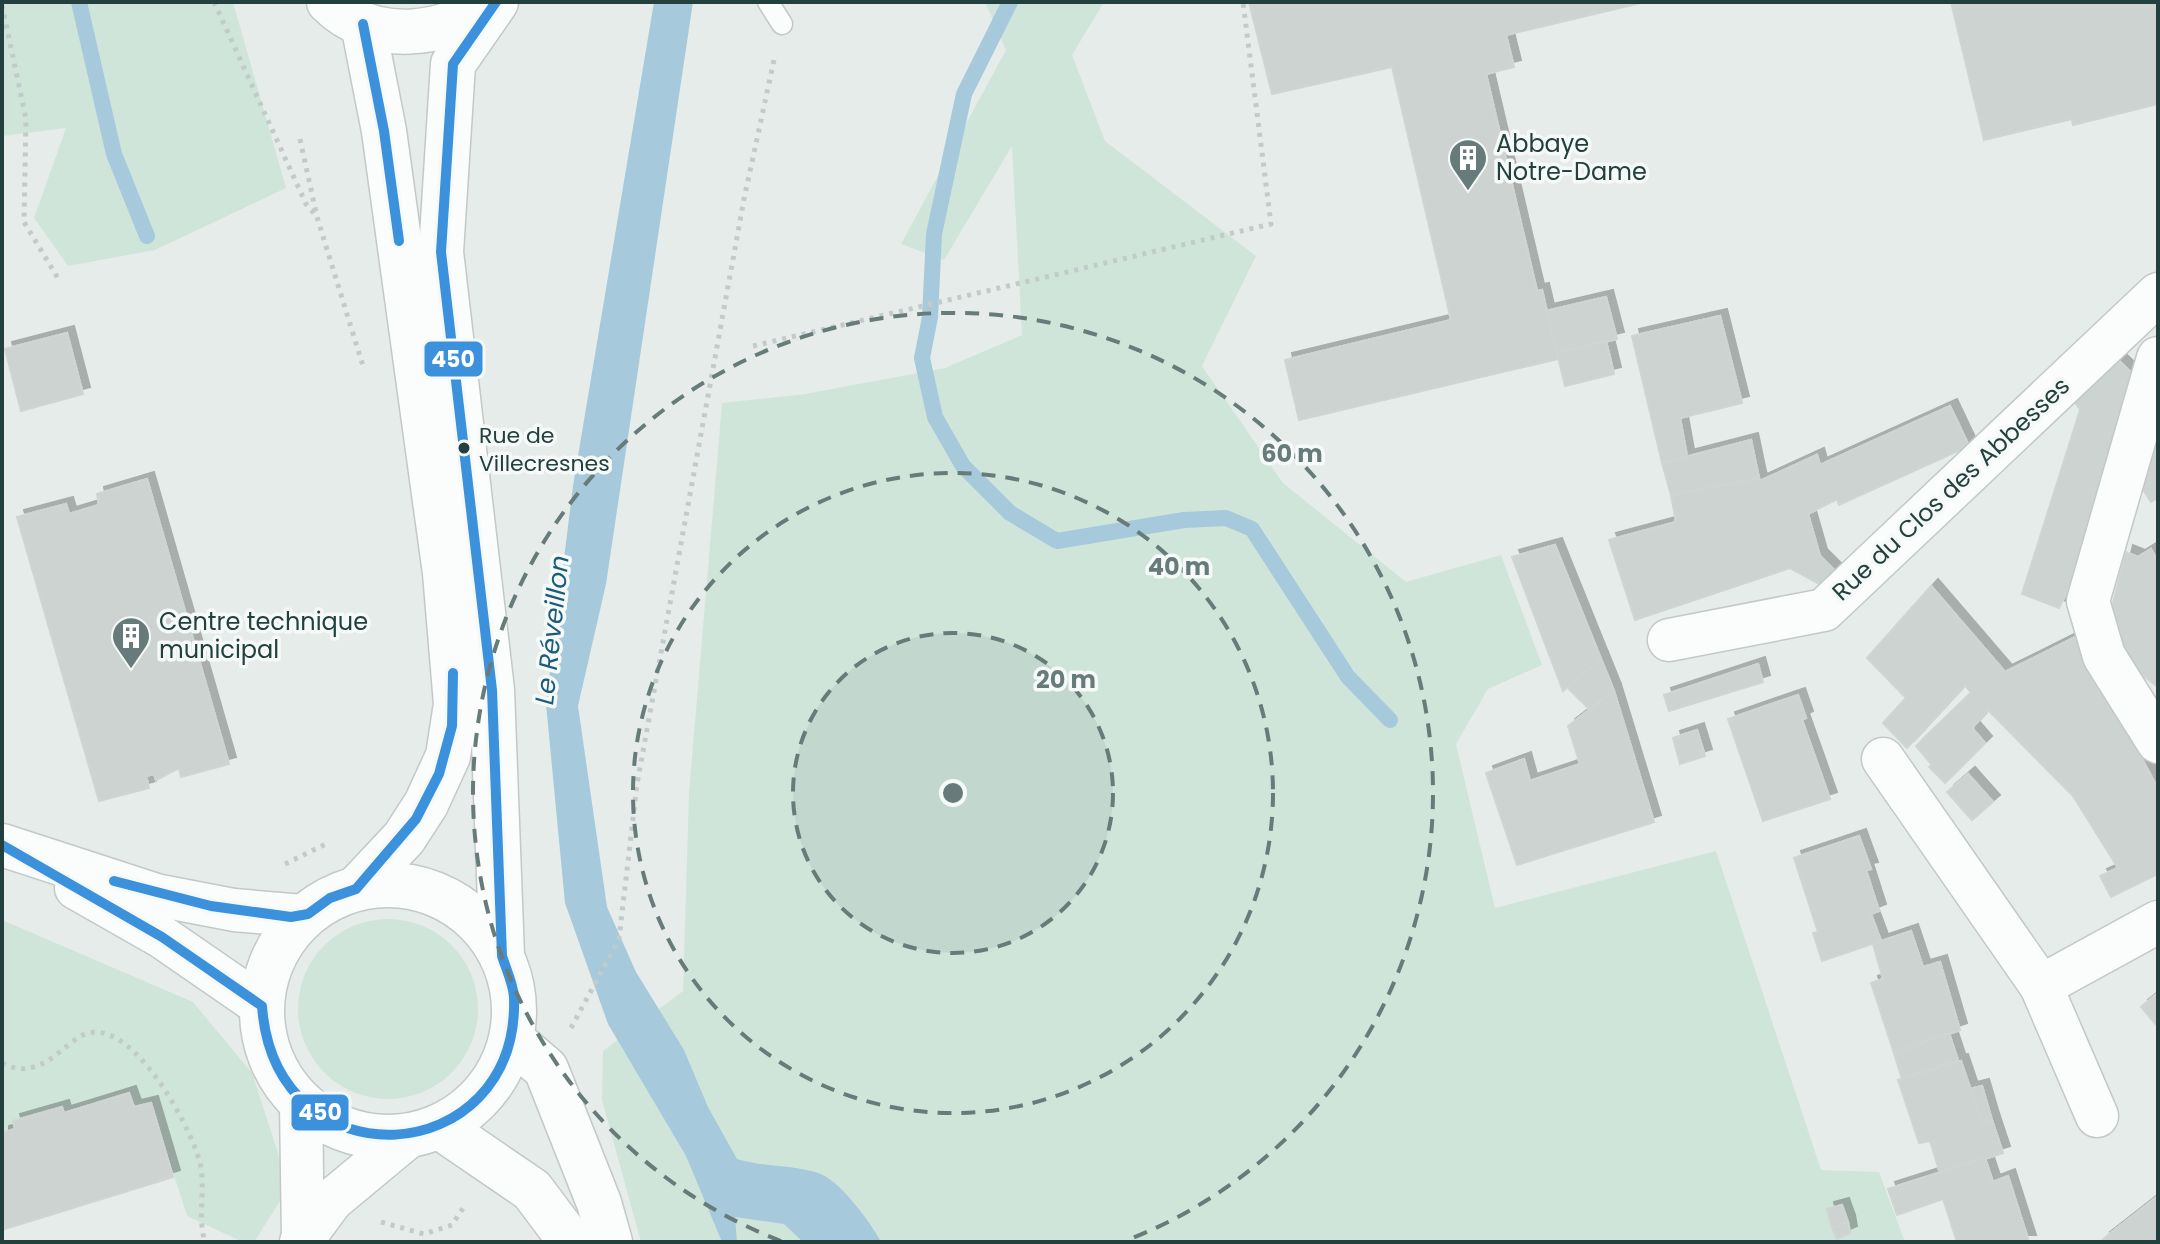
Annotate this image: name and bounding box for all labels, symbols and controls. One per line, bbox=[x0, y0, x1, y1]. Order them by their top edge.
place label: Abbaye Notre-Dame bbox=[1496, 127, 1647, 188]
building icon: Abbaye Notre-Dame bbox=[1447, 137, 1489, 192]
line badge: 450 bbox=[423, 340, 484, 378]
text: 450 bbox=[431, 344, 475, 375]
street label: Rue du Clos des Abbesses bbox=[1825, 370, 2077, 608]
place label: Rue de Villecresnes bbox=[479, 420, 610, 479]
text: 60 m bbox=[1261, 437, 1323, 470]
marker: Rue de Villecresnes bbox=[456, 440, 472, 456]
text: 40 m bbox=[1148, 550, 1210, 583]
water label: Le Réveillon bbox=[526, 553, 578, 707]
place label: Centre technique municipal bbox=[159, 605, 368, 666]
building icon: Centre technique municipal bbox=[110, 615, 152, 670]
text: 20 m bbox=[1036, 663, 1096, 696]
centre of rings bbox=[939, 779, 967, 807]
line badge: 450 bbox=[290, 1093, 350, 1132]
text: 450 bbox=[298, 1097, 342, 1128]

